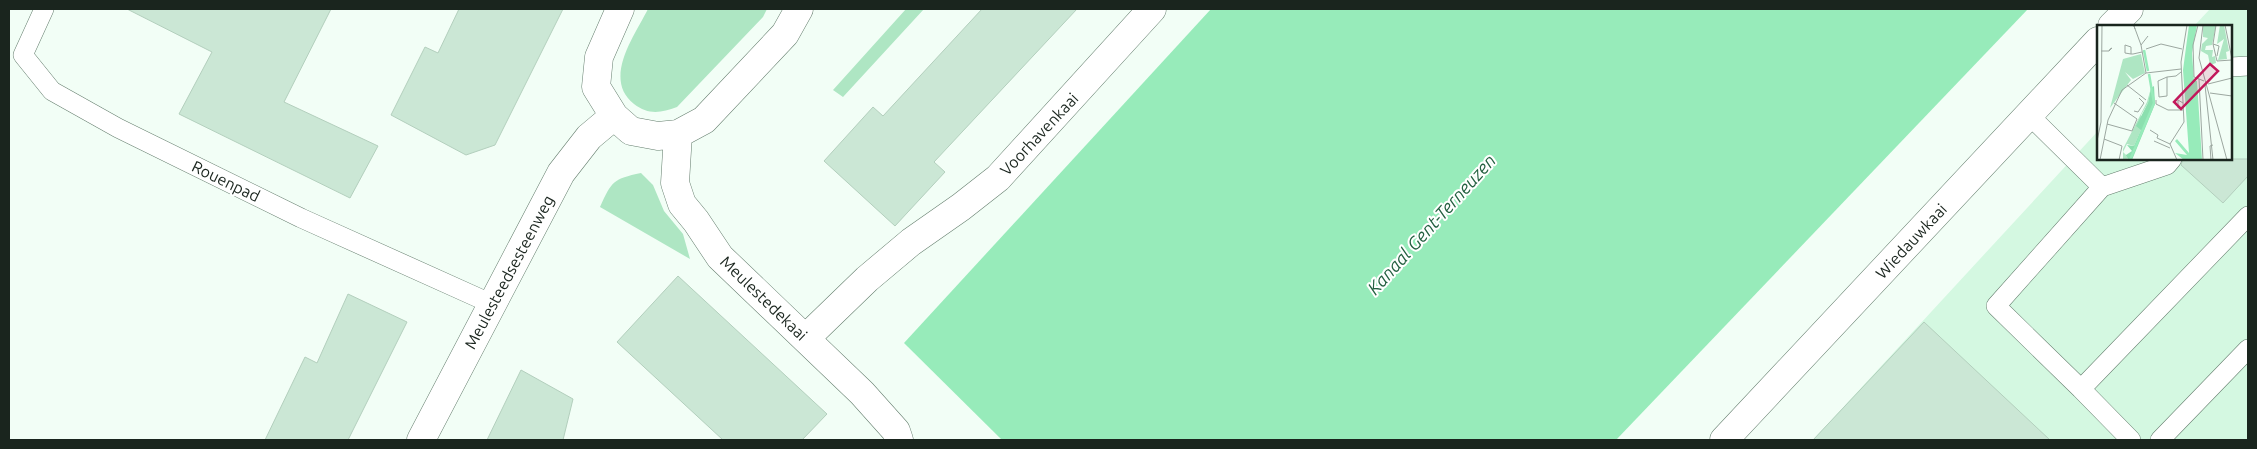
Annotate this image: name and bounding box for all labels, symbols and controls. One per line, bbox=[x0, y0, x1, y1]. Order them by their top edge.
inset map bbox=[2097, 25, 2232, 160]
street label: Voorhavenkaai bbox=[996, 89, 1082, 179]
water label: Kanaal Gent-Terneuzen bbox=[1363, 150, 1499, 298]
street label: Rouenpad bbox=[189, 157, 263, 205]
street label: Meulesteedsesteenweg bbox=[461, 192, 557, 352]
street label: Wiedauwkaai bbox=[1872, 200, 1950, 282]
street label: Meulestedekaai bbox=[717, 252, 811, 344]

